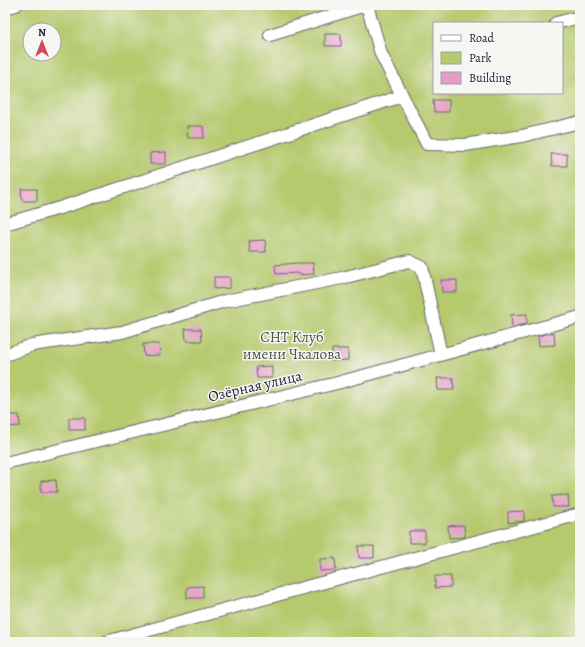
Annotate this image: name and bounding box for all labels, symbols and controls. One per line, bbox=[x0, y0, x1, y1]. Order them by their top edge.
north arrow bbox=[22, 22, 62, 62]
legend bbox=[433, 22, 563, 94]
text: N bbox=[38, 25, 46, 40]
text: Road bbox=[469, 30, 495, 46]
text: Park bbox=[469, 50, 492, 66]
text: Building bbox=[469, 70, 511, 86]
park label: СНТ Клуб имени Чкалова bbox=[243, 327, 341, 364]
street label: Озёрная улица bbox=[206, 365, 304, 407]

